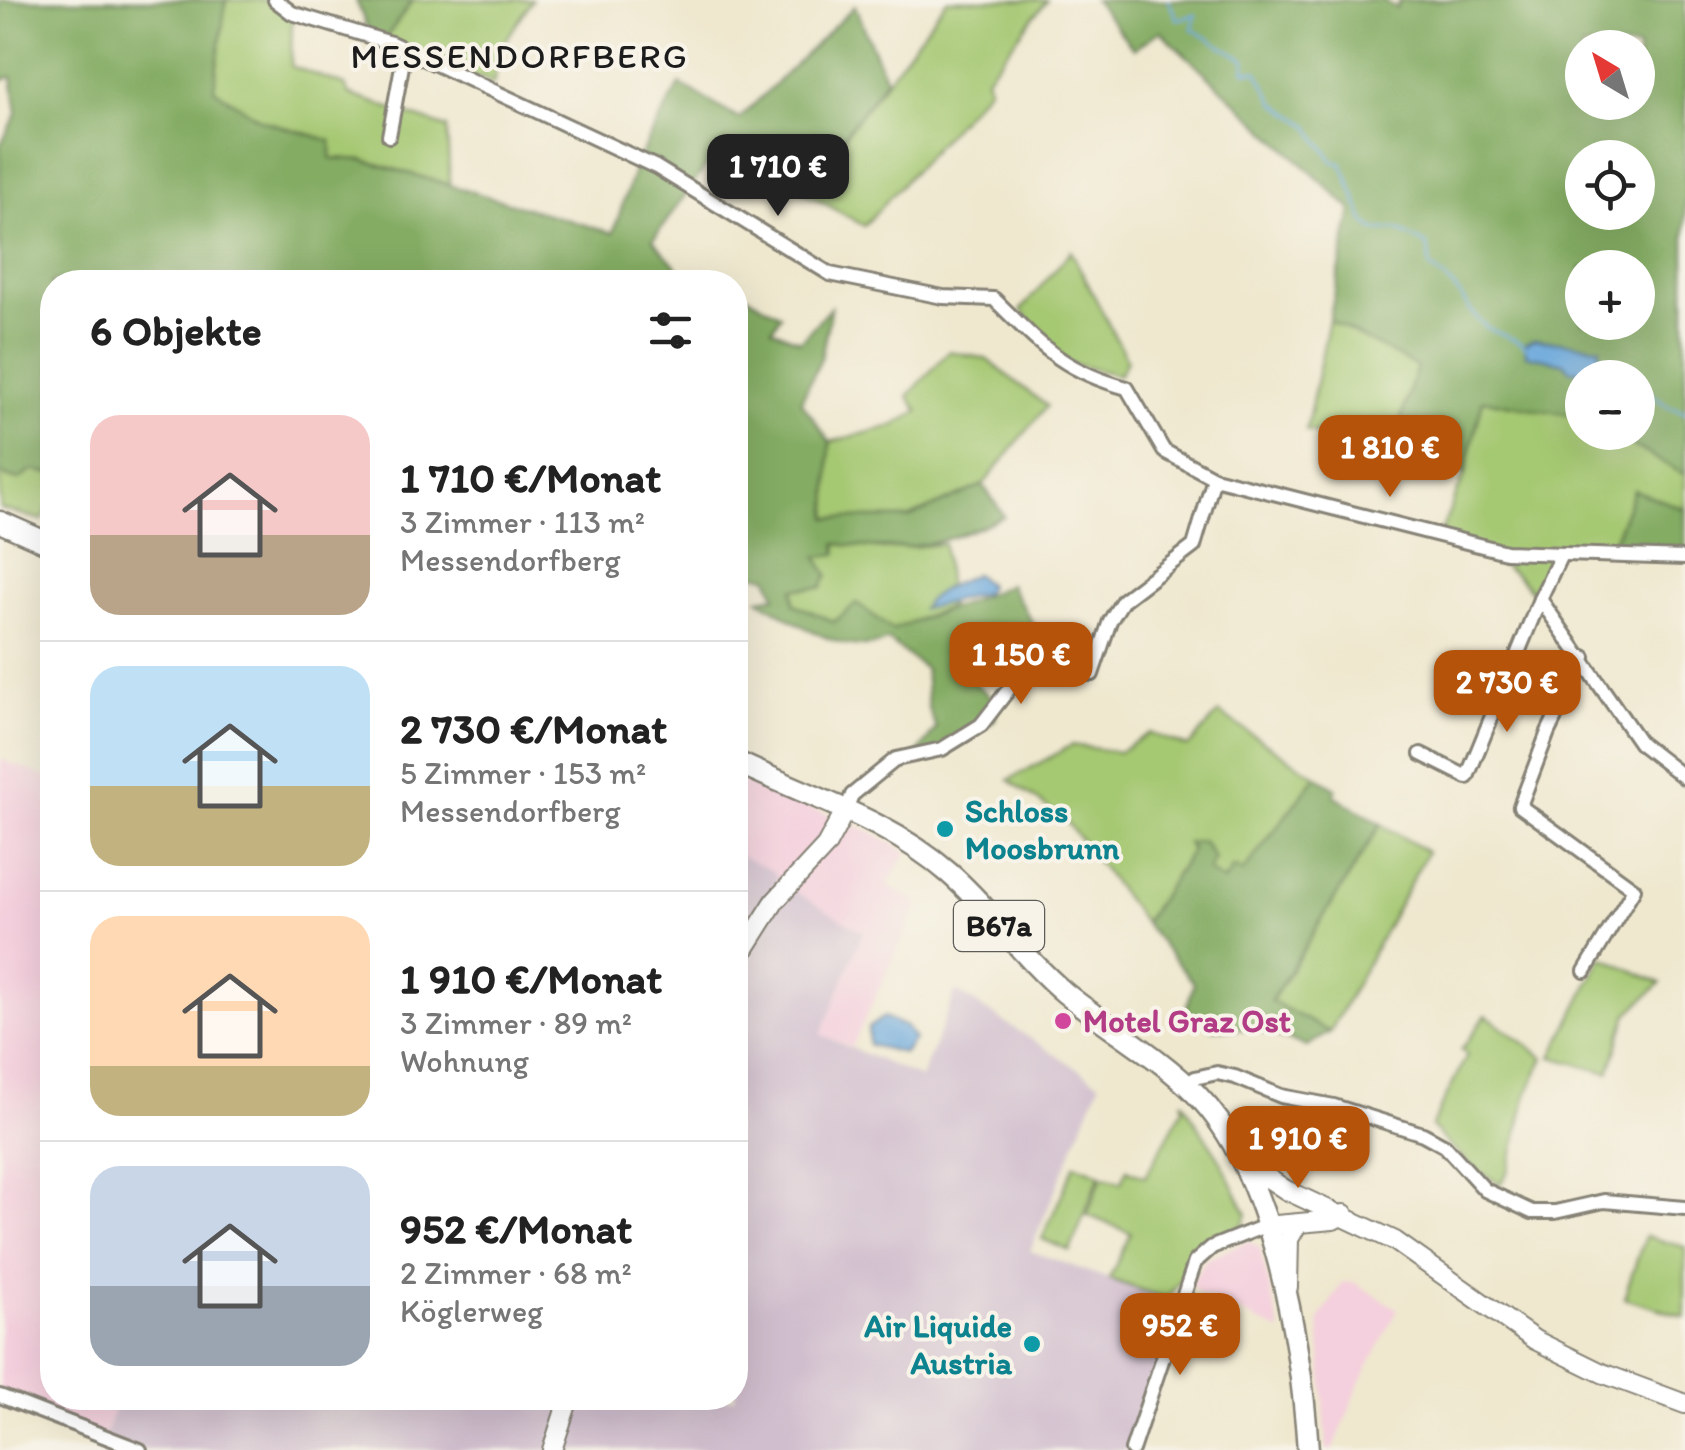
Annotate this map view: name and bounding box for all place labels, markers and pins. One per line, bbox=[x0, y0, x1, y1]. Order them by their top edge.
pin: 1 710 € bbox=[686, 134, 870, 219]
pin: 1 810 € bbox=[1298, 415, 1482, 500]
pin: 1 150 € bbox=[929, 622, 1113, 707]
pin: 2 730 € bbox=[1415, 650, 1599, 735]
place label: Schloss Moosbrunn bbox=[965, 792, 1120, 867]
marker: Schloss Moosbrunn bbox=[934, 818, 956, 840]
place label: Motel Graz Ost bbox=[1083, 1002, 1291, 1040]
marker: Motel Graz Ost bbox=[1052, 1010, 1074, 1032]
pin: 1 910 € bbox=[1206, 1106, 1390, 1191]
pin: 952 € bbox=[1110, 1293, 1250, 1378]
place label: Air Liquide Austria bbox=[863, 1307, 1012, 1382]
marker: Air Liquide Austria bbox=[1021, 1333, 1043, 1355]

